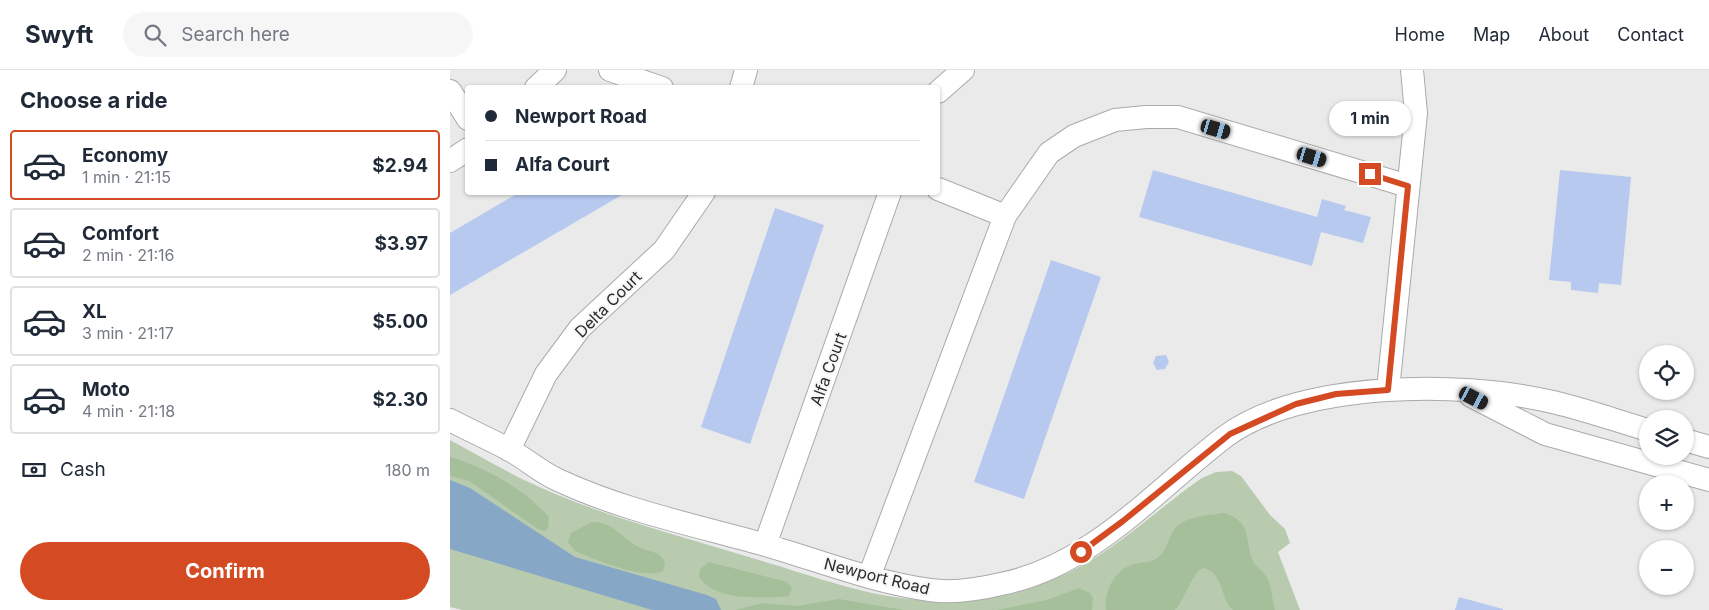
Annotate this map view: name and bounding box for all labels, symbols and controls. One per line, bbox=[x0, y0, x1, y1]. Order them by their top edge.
search box bbox=[123, 12, 473, 57]
text: Swyft bbox=[25, 20, 93, 49]
icon: search bbox=[141, 21, 169, 49]
text: Search here bbox=[181, 23, 290, 46]
text: Home bbox=[1395, 24, 1445, 45]
text: Map bbox=[1473, 24, 1510, 45]
text: About bbox=[1538, 24, 1589, 45]
text: Contact bbox=[1617, 24, 1684, 45]
text: Choose a ride bbox=[20, 87, 168, 113]
callout: 1 min bbox=[1329, 102, 1411, 136]
text: Newport Road bbox=[515, 105, 647, 128]
text: 1 min bbox=[1350, 108, 1390, 128]
car bbox=[1199, 118, 1232, 140]
icon: car bbox=[22, 143, 67, 188]
text: Economy bbox=[82, 144, 168, 167]
car bbox=[1295, 145, 1328, 169]
text: Alfa Court bbox=[515, 153, 610, 176]
text: $2.94 bbox=[372, 154, 428, 177]
route end bbox=[1359, 163, 1381, 185]
text: 1 min · 21:15 bbox=[82, 167, 171, 187]
icon: car bbox=[22, 221, 67, 266]
text: Comfort bbox=[82, 222, 159, 245]
text: $3.97 bbox=[375, 232, 428, 255]
text: 2 min · 21:16 bbox=[82, 245, 175, 265]
street label: Delta Court bbox=[571, 267, 645, 341]
icon: car bbox=[22, 299, 67, 344]
text: XL bbox=[82, 300, 107, 323]
text: $5.00 bbox=[372, 310, 428, 333]
text: 3 min · 21:17 bbox=[82, 323, 174, 343]
street label: Alfa Court bbox=[806, 330, 850, 408]
map controls bbox=[1639, 345, 1694, 595]
button: locate bbox=[1639, 345, 1694, 400]
icon: car bbox=[22, 377, 67, 422]
text: Moto bbox=[82, 378, 130, 401]
car bbox=[1457, 385, 1490, 411]
text: $2.30 bbox=[373, 388, 428, 411]
text: 4 min · 21:18 bbox=[82, 401, 175, 421]
button: layers bbox=[1639, 410, 1694, 465]
icon: cash bbox=[20, 456, 48, 484]
text: Cash bbox=[60, 458, 106, 481]
text: 180 m bbox=[385, 460, 430, 480]
button: + bbox=[1639, 475, 1694, 530]
button: − bbox=[1639, 540, 1694, 595]
route start bbox=[1070, 541, 1092, 563]
button: Confirm bbox=[20, 542, 430, 600]
street label: Newport Road bbox=[822, 553, 932, 599]

